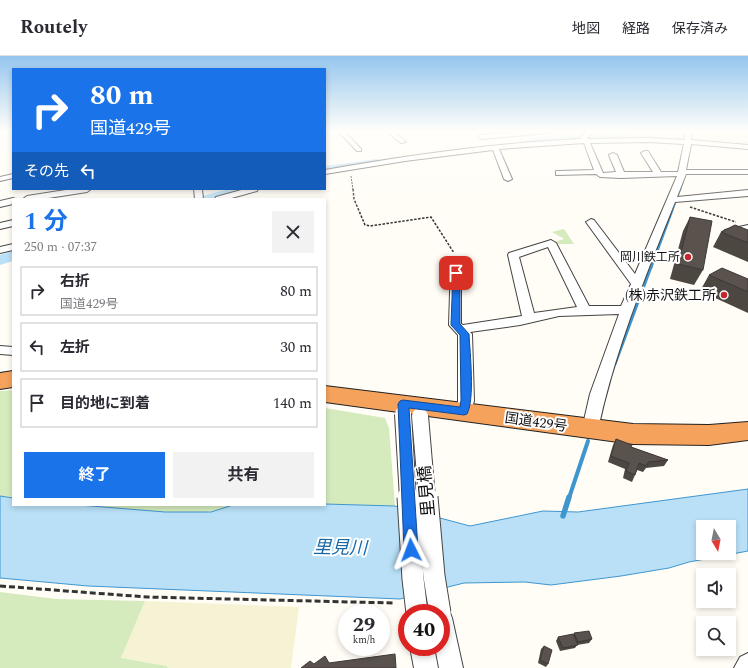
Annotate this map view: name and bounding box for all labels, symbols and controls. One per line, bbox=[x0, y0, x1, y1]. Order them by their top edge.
text: Routely bbox=[20, 13, 87, 42]
text: 地図 bbox=[572, 18, 600, 39]
text: 経路 bbox=[622, 18, 650, 39]
text: 保存済み bbox=[672, 18, 728, 39]
text: 80 m bbox=[90, 74, 154, 117]
icon: right bbox=[24, 84, 76, 136]
text: 国道429号 bbox=[90, 115, 171, 142]
text: その先 bbox=[24, 160, 69, 183]
icon: left bbox=[77, 160, 99, 182]
text: 1 分 bbox=[24, 204, 67, 240]
button: close bbox=[272, 211, 314, 253]
text: 250 m · 07:37 bbox=[24, 237, 97, 257]
place label: 岡川鉄工所 bbox=[620, 248, 680, 267]
marker: 岡川鉄工所 bbox=[683, 252, 693, 262]
pin bbox=[439, 256, 473, 290]
icon: arrive bbox=[445, 262, 467, 284]
text: 右折 bbox=[60, 270, 90, 293]
icon: right bbox=[26, 280, 48, 302]
text: 80 m bbox=[280, 280, 312, 303]
place label: (株)赤沢鉄工所 bbox=[625, 285, 716, 306]
marker: (株)赤沢鉄工所 bbox=[719, 290, 729, 300]
text: 国道429号 bbox=[60, 294, 119, 314]
icon: left bbox=[26, 336, 48, 358]
text: 左折 bbox=[60, 336, 90, 359]
text: 30 m bbox=[280, 336, 312, 359]
icon: arrive bbox=[26, 392, 48, 414]
text: 目的地に到着 bbox=[60, 392, 150, 415]
text: 140 m bbox=[273, 392, 312, 415]
street label: 国道429号 bbox=[503, 407, 569, 437]
button: 終了 bbox=[24, 452, 165, 498]
button: 共有 bbox=[173, 452, 314, 498]
street label: 里見橋 bbox=[412, 464, 442, 518]
north arrow bbox=[696, 520, 736, 560]
map controls bbox=[696, 520, 736, 656]
position arrow bbox=[390, 529, 432, 571]
water label: 里見川 bbox=[313, 534, 369, 562]
button: sound bbox=[696, 568, 736, 608]
speed limit sign: 40 bbox=[398, 604, 450, 656]
text: 29 bbox=[353, 610, 375, 640]
button: search bbox=[696, 616, 736, 656]
text: km/h bbox=[353, 632, 375, 648]

